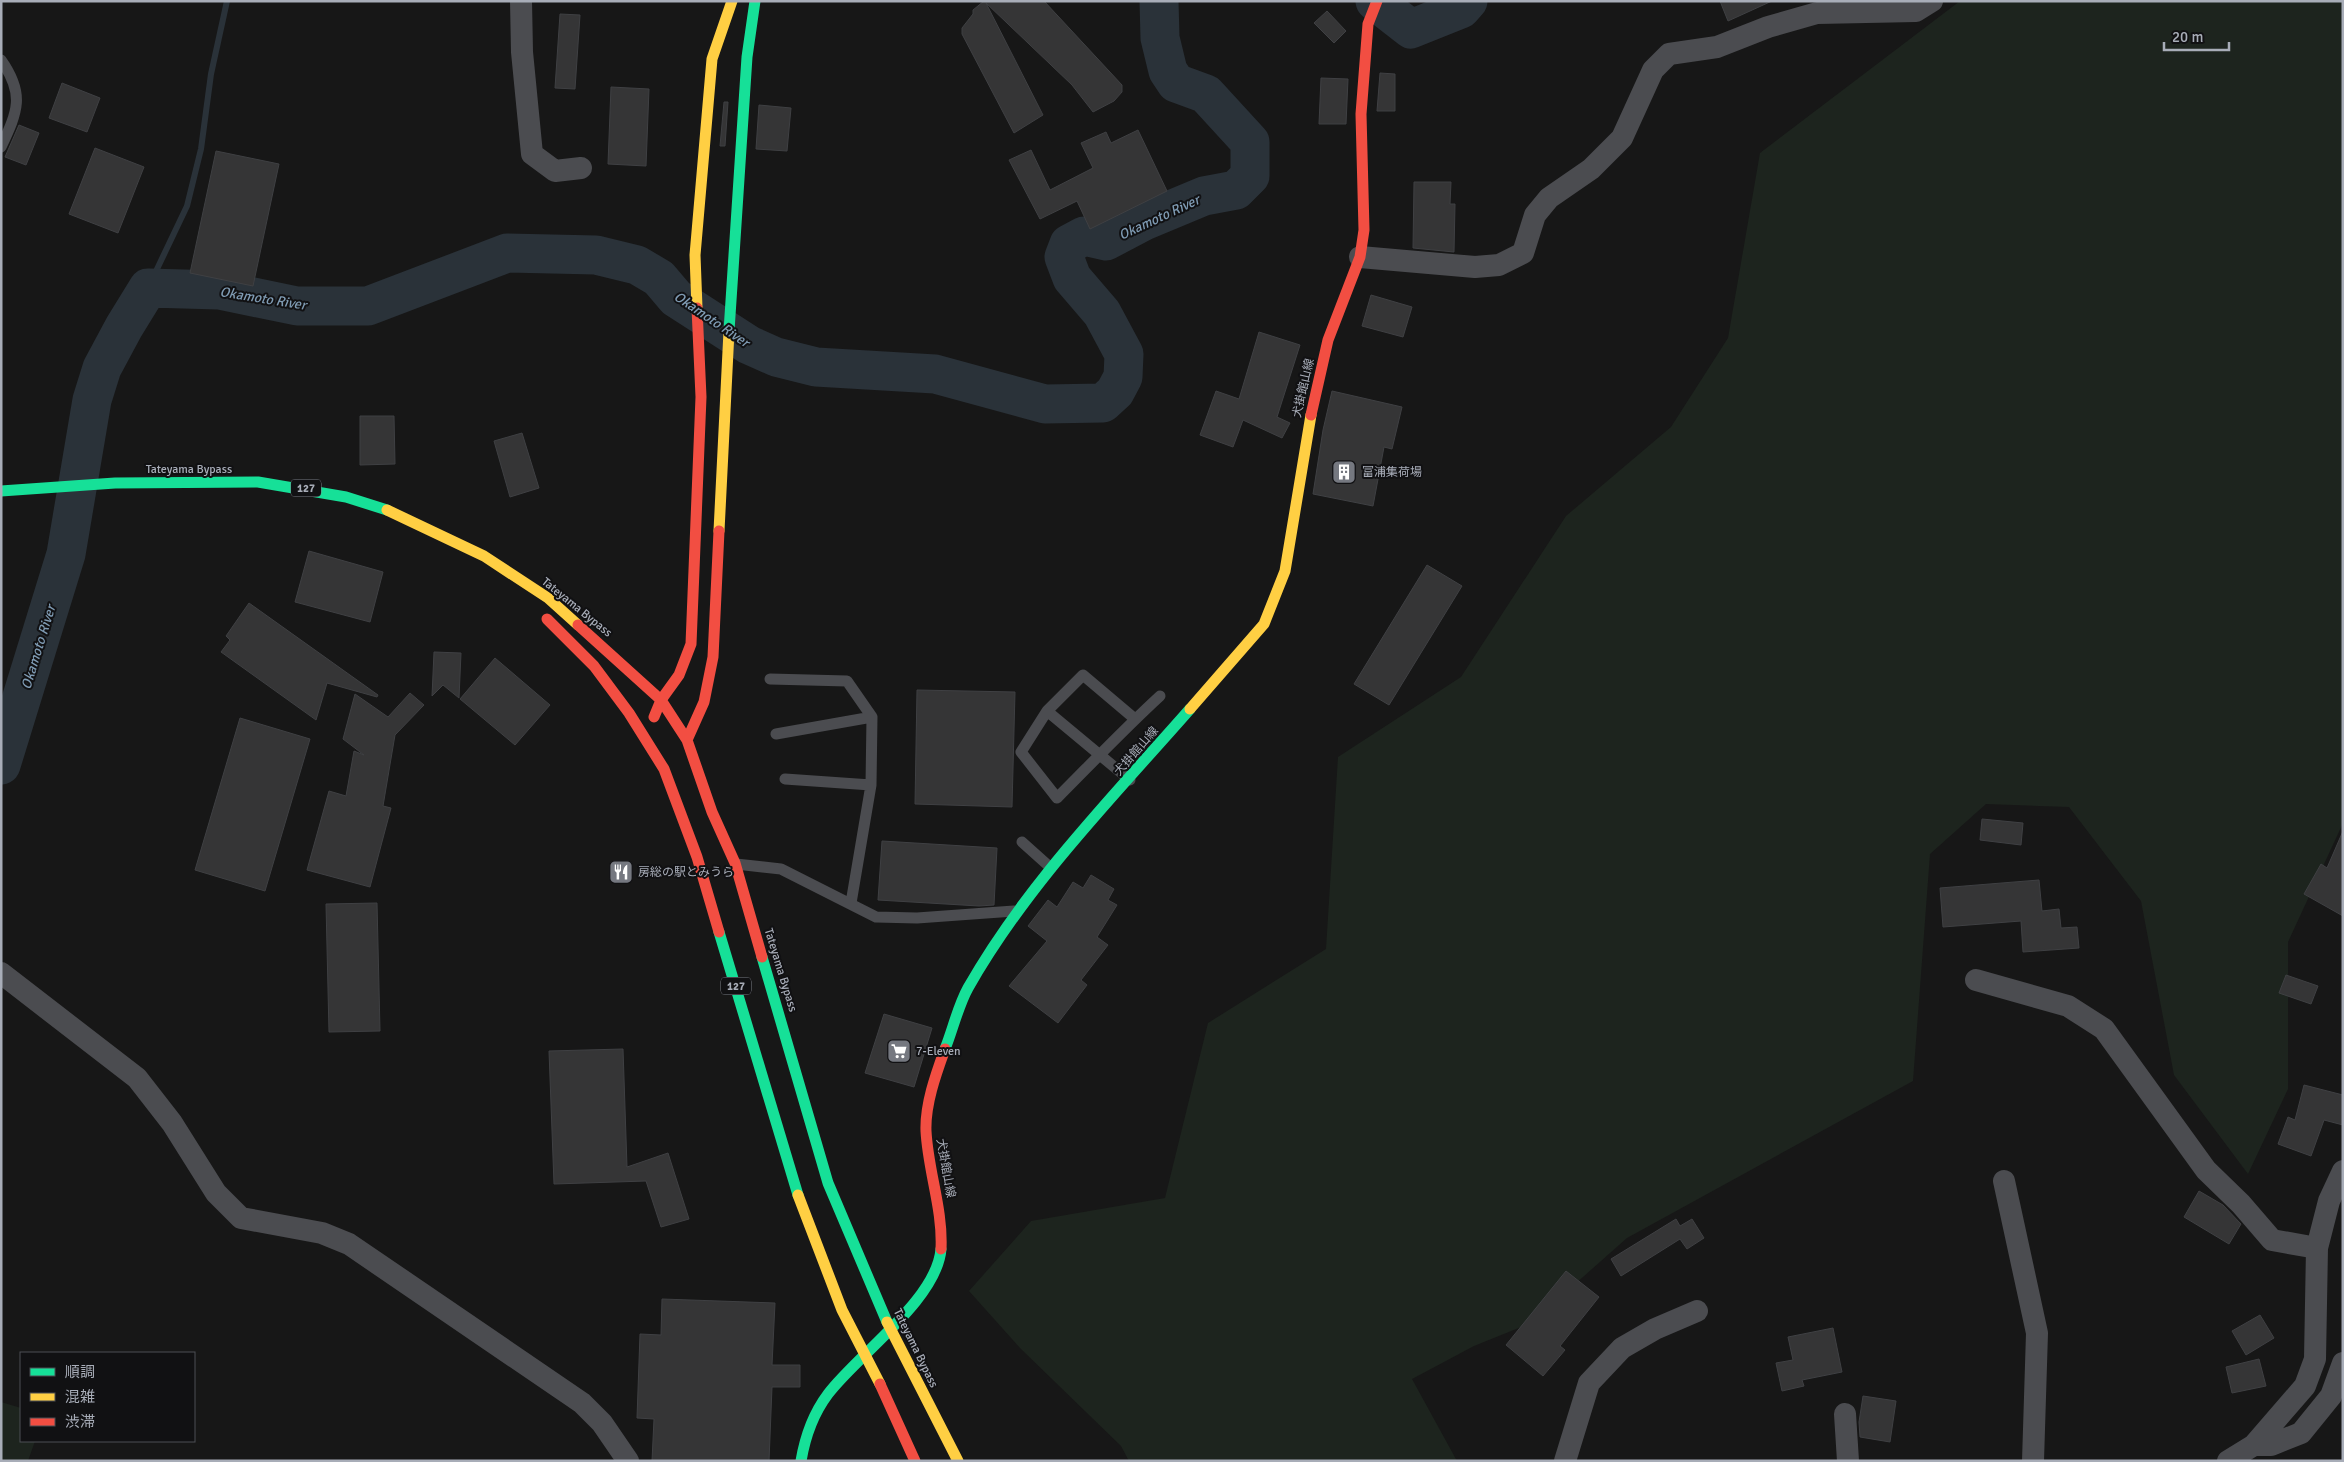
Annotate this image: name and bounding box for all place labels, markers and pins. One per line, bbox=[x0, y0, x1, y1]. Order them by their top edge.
building icon: 富浦集荷場 bbox=[1331, 459, 1357, 485]
place label: 富浦集荷場 bbox=[1362, 465, 1422, 480]
restaurant icon: 房総の駅とみうら bbox=[608, 859, 634, 885]
place label: 房総の駅とみうら bbox=[638, 865, 734, 880]
supermarket icon: 7-Eleven bbox=[886, 1038, 912, 1064]
place label: 7-Eleven bbox=[916, 1044, 961, 1059]

